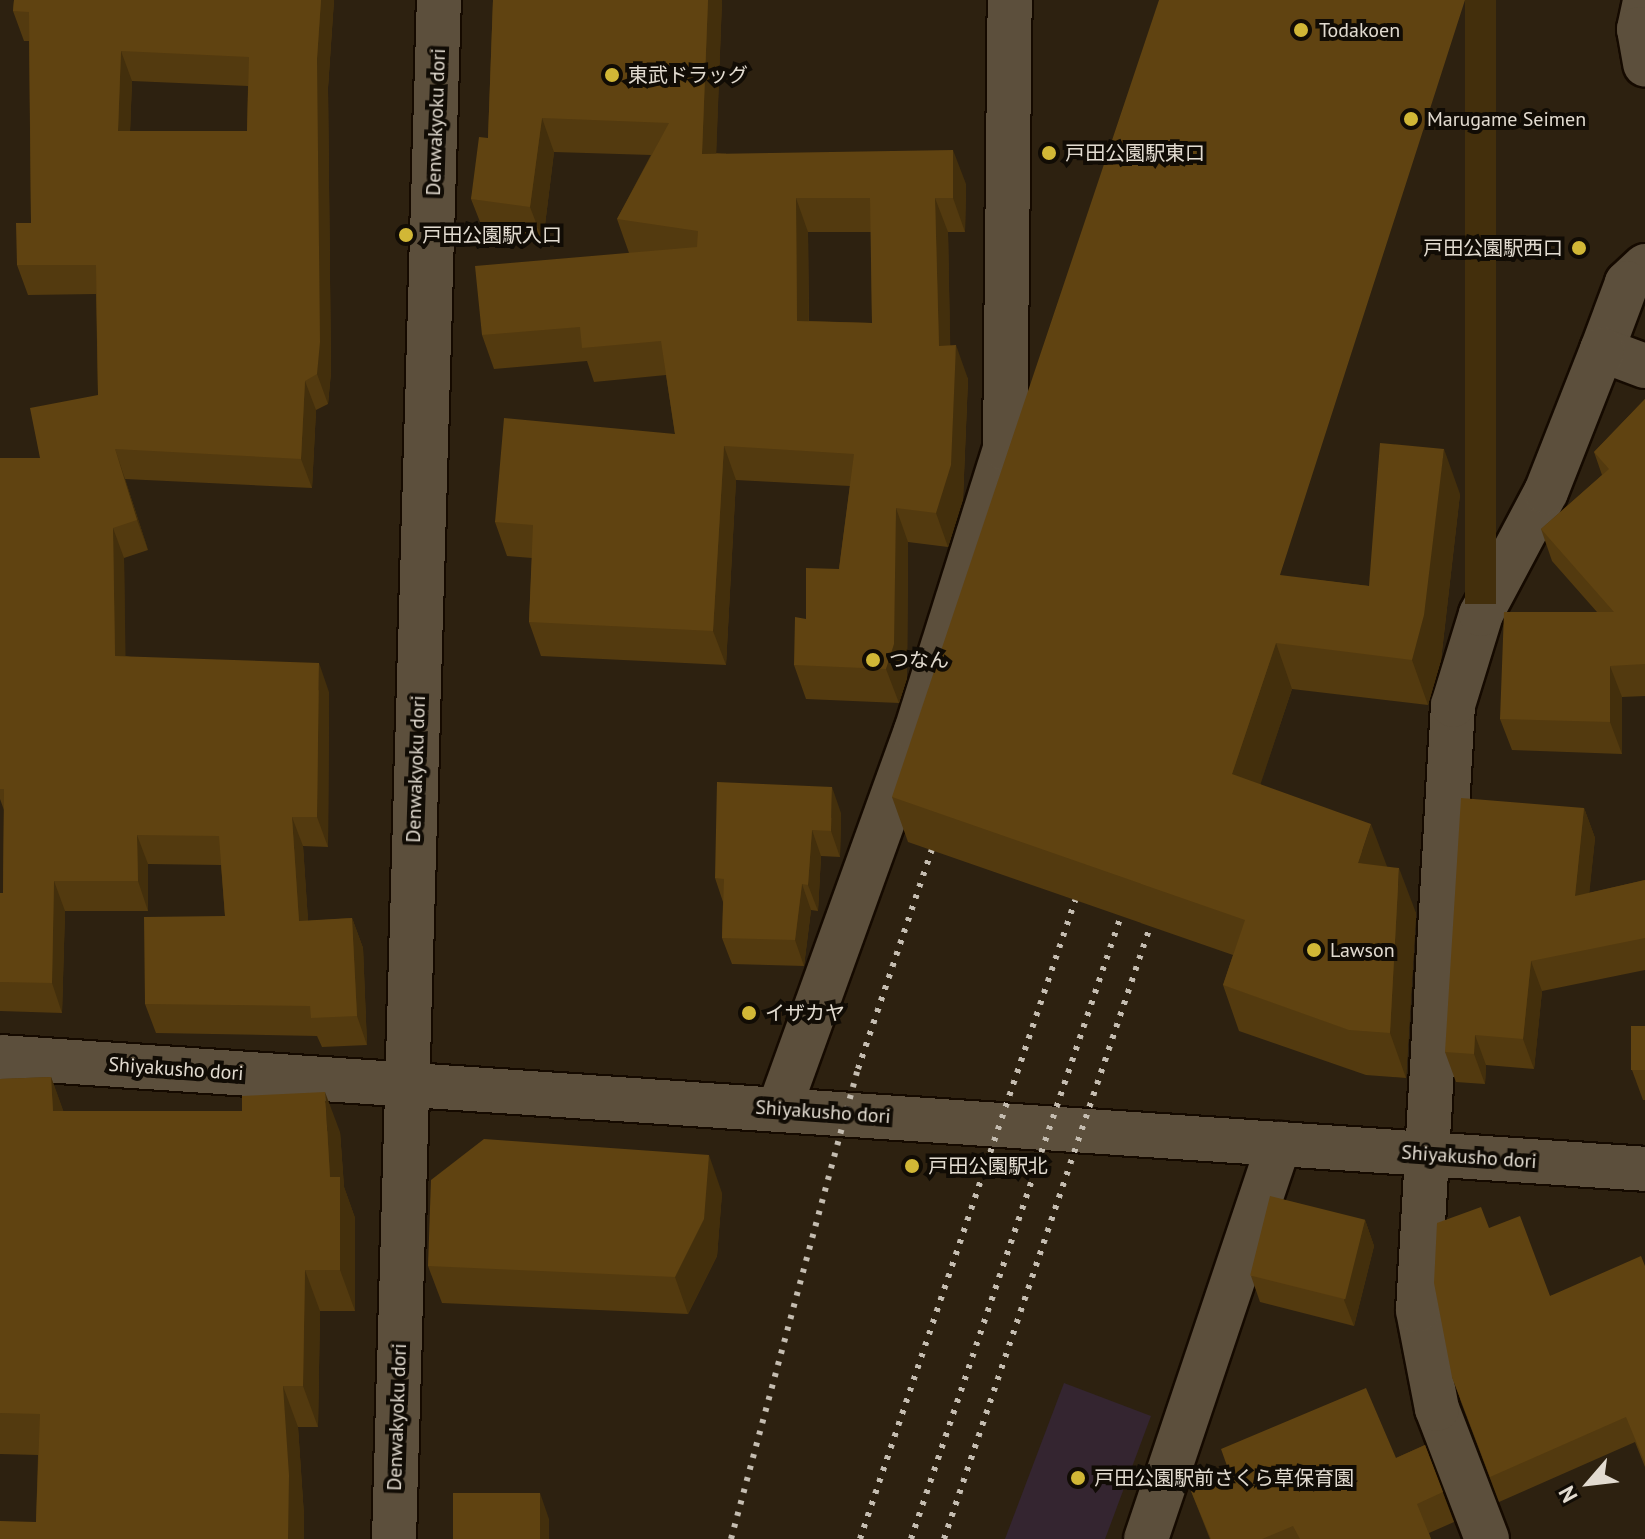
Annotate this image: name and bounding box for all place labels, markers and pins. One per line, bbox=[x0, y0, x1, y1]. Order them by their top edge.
place label: Todakoen bbox=[1319, 18, 1400, 42]
marker: Todakoen bbox=[1290, 19, 1312, 41]
place label: 東武ドラッグ bbox=[628, 63, 748, 87]
marker: 東武ドラッグ bbox=[603, 66, 621, 84]
place label: Marugame Seimen bbox=[1427, 107, 1586, 131]
marker: Marugame Seimen bbox=[1402, 110, 1420, 128]
place label: 戸田公園駅東口 bbox=[1065, 141, 1205, 165]
marker: 戸田公園駅東口 bbox=[1040, 144, 1058, 162]
place label: 戸田公園駅入口 bbox=[422, 223, 562, 247]
marker: 戸田公園駅入口 bbox=[397, 226, 415, 244]
place label: 戸田公園駅西口 bbox=[1423, 236, 1563, 260]
marker: 戸田公園駅西口 bbox=[1570, 239, 1588, 257]
place label: つなん bbox=[889, 648, 949, 672]
marker: つなん bbox=[864, 651, 882, 669]
place label: Lawson bbox=[1330, 938, 1395, 962]
marker: Lawson bbox=[1305, 941, 1323, 959]
place label: イザカヤ bbox=[765, 1001, 845, 1025]
marker: イザカヤ bbox=[740, 1004, 758, 1022]
place label: 戸田公園駅北 bbox=[928, 1154, 1048, 1178]
marker: 戸田公園駅北 bbox=[903, 1157, 921, 1175]
place label: 戸田公園駅前さくら草保育園 bbox=[1094, 1466, 1354, 1490]
marker: 戸田公園駅前さくら草保育園 bbox=[1069, 1469, 1087, 1487]

